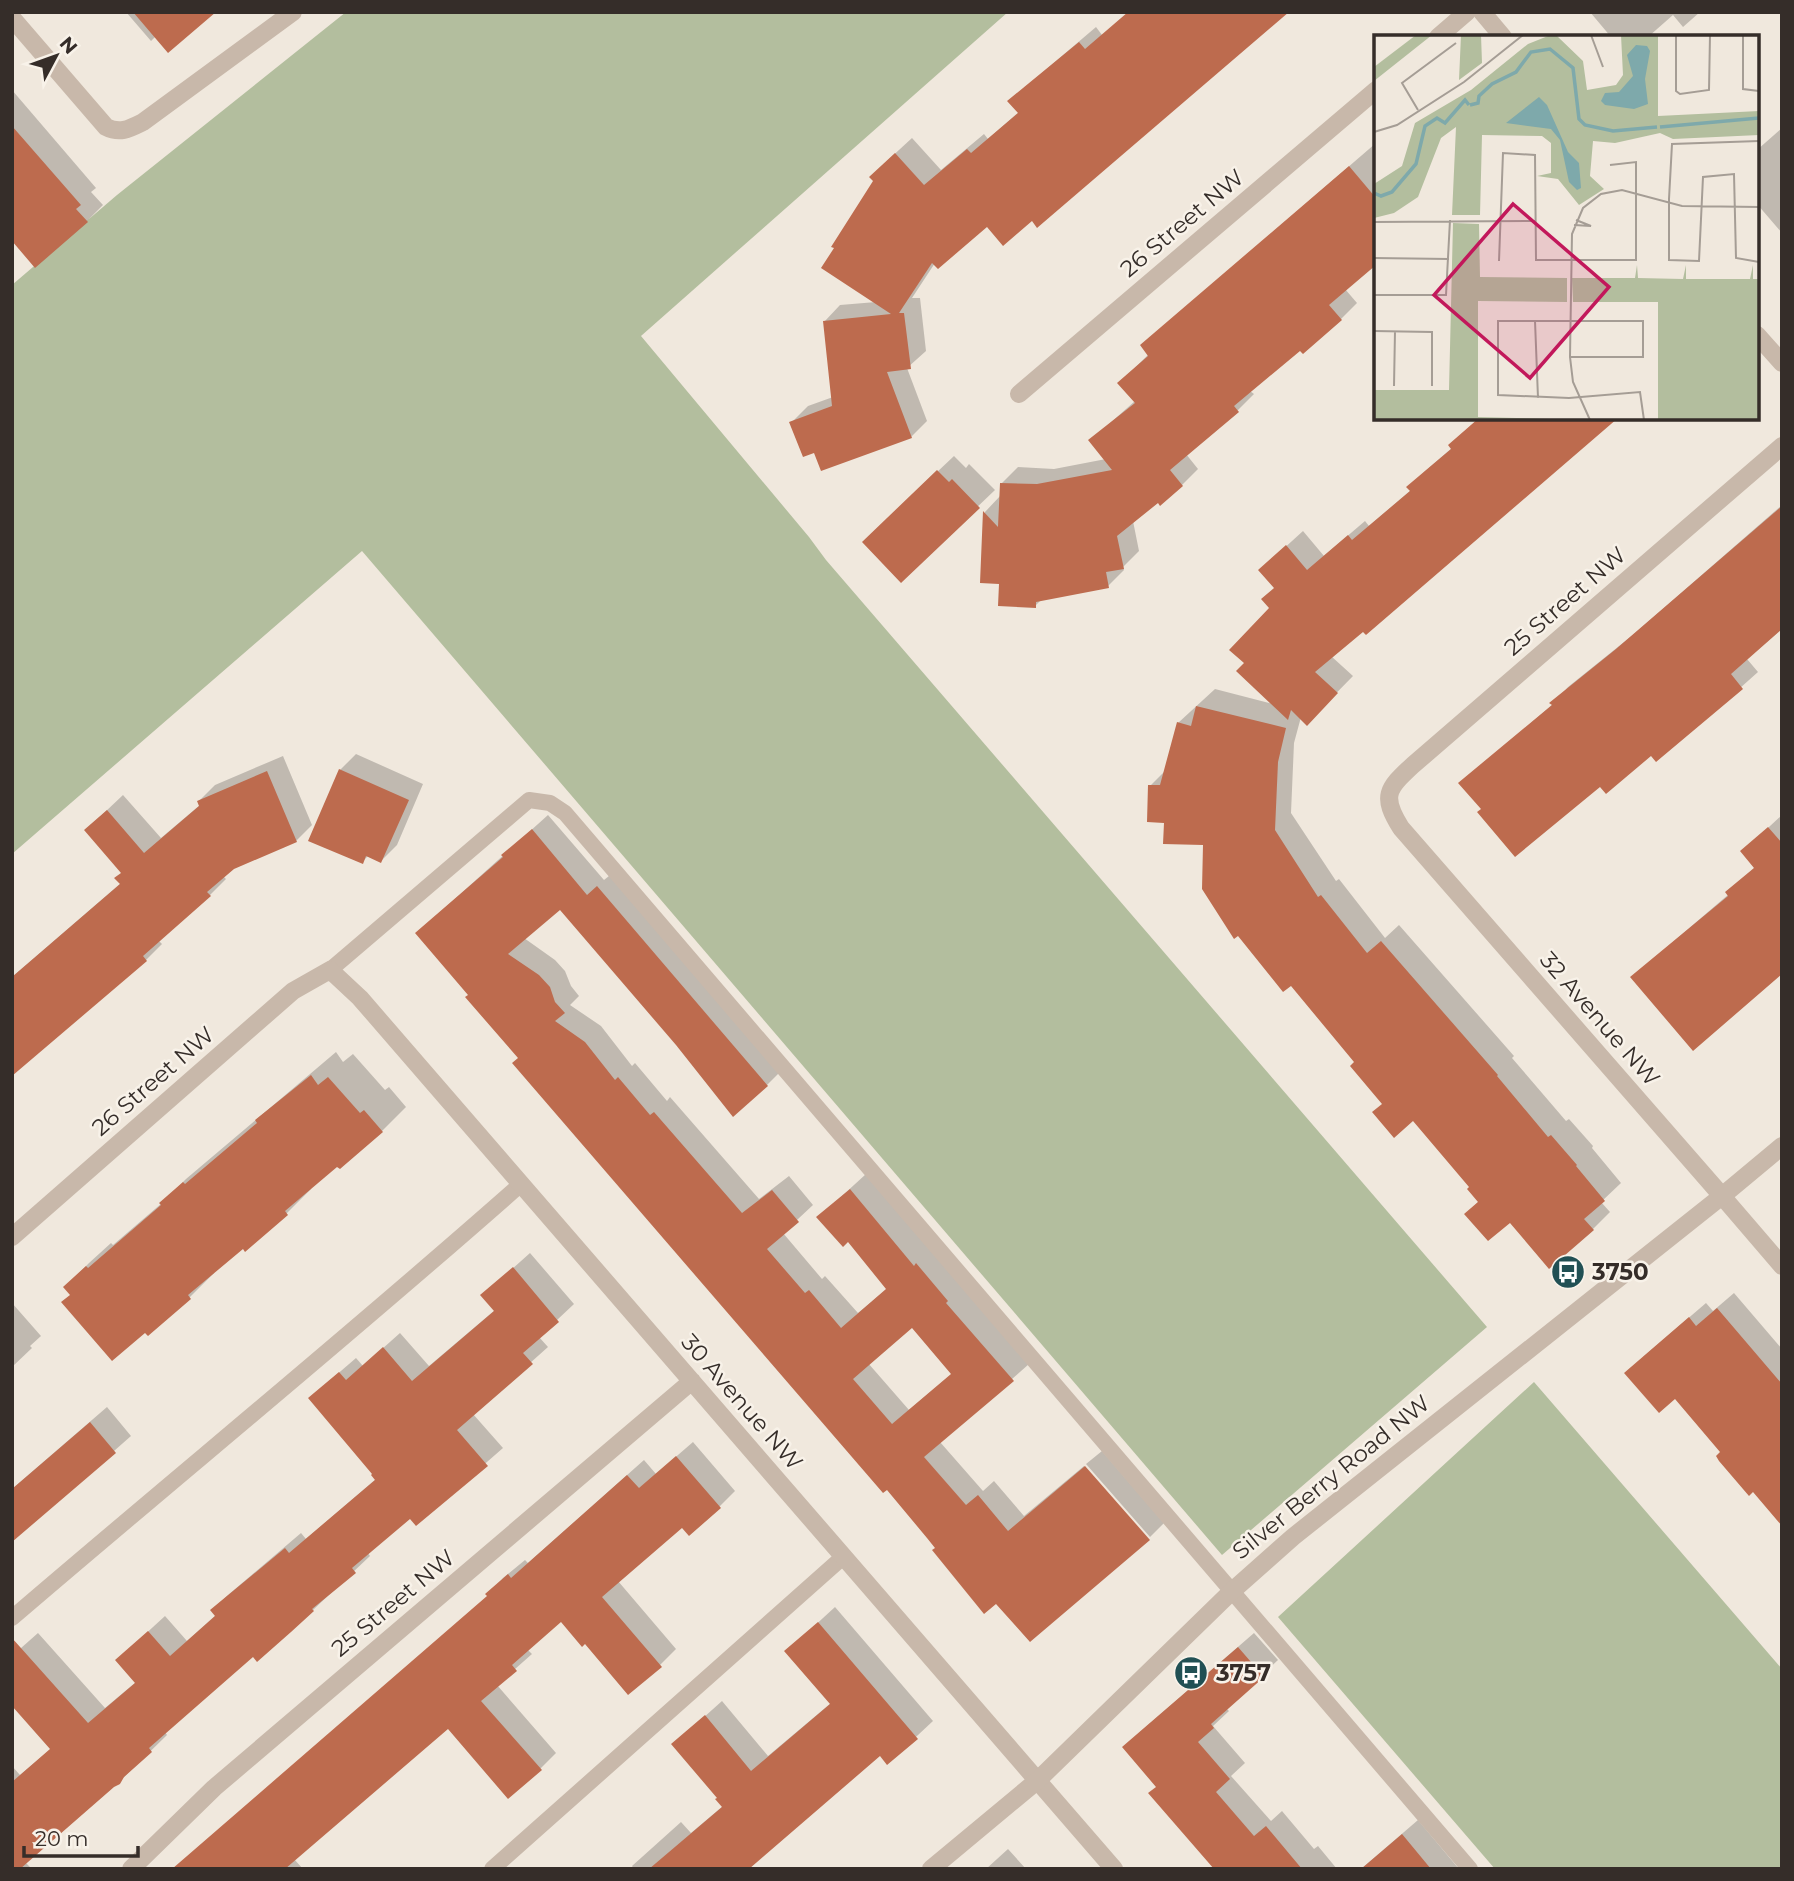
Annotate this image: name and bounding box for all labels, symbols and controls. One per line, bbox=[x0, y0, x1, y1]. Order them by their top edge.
north arrow bbox=[21, 21, 91, 91]
text: N bbox=[55, 32, 82, 59]
inset map bbox=[1374, 35, 1759, 420]
street label: 26 Street NW bbox=[1115, 163, 1249, 283]
street label: 25 Street NW bbox=[1499, 541, 1631, 661]
street label: 32 Avenue NW bbox=[1534, 946, 1666, 1092]
street label: 26 Street NW bbox=[86, 1020, 220, 1142]
bus stop icon: 3750 bbox=[1549, 1253, 1587, 1291]
place label: 3750 bbox=[1591, 1258, 1649, 1286]
street label: 30 Avenue NW bbox=[675, 1328, 809, 1476]
street label: Silver Berry Road NW bbox=[1227, 1389, 1435, 1565]
street label: 25 Street NW bbox=[326, 1544, 460, 1662]
bus stop icon: 3757 bbox=[1172, 1654, 1210, 1692]
place label: 3757 bbox=[1215, 1659, 1271, 1687]
scale bar bbox=[24, 1814, 138, 1858]
text: 20 m bbox=[35, 1826, 89, 1851]

